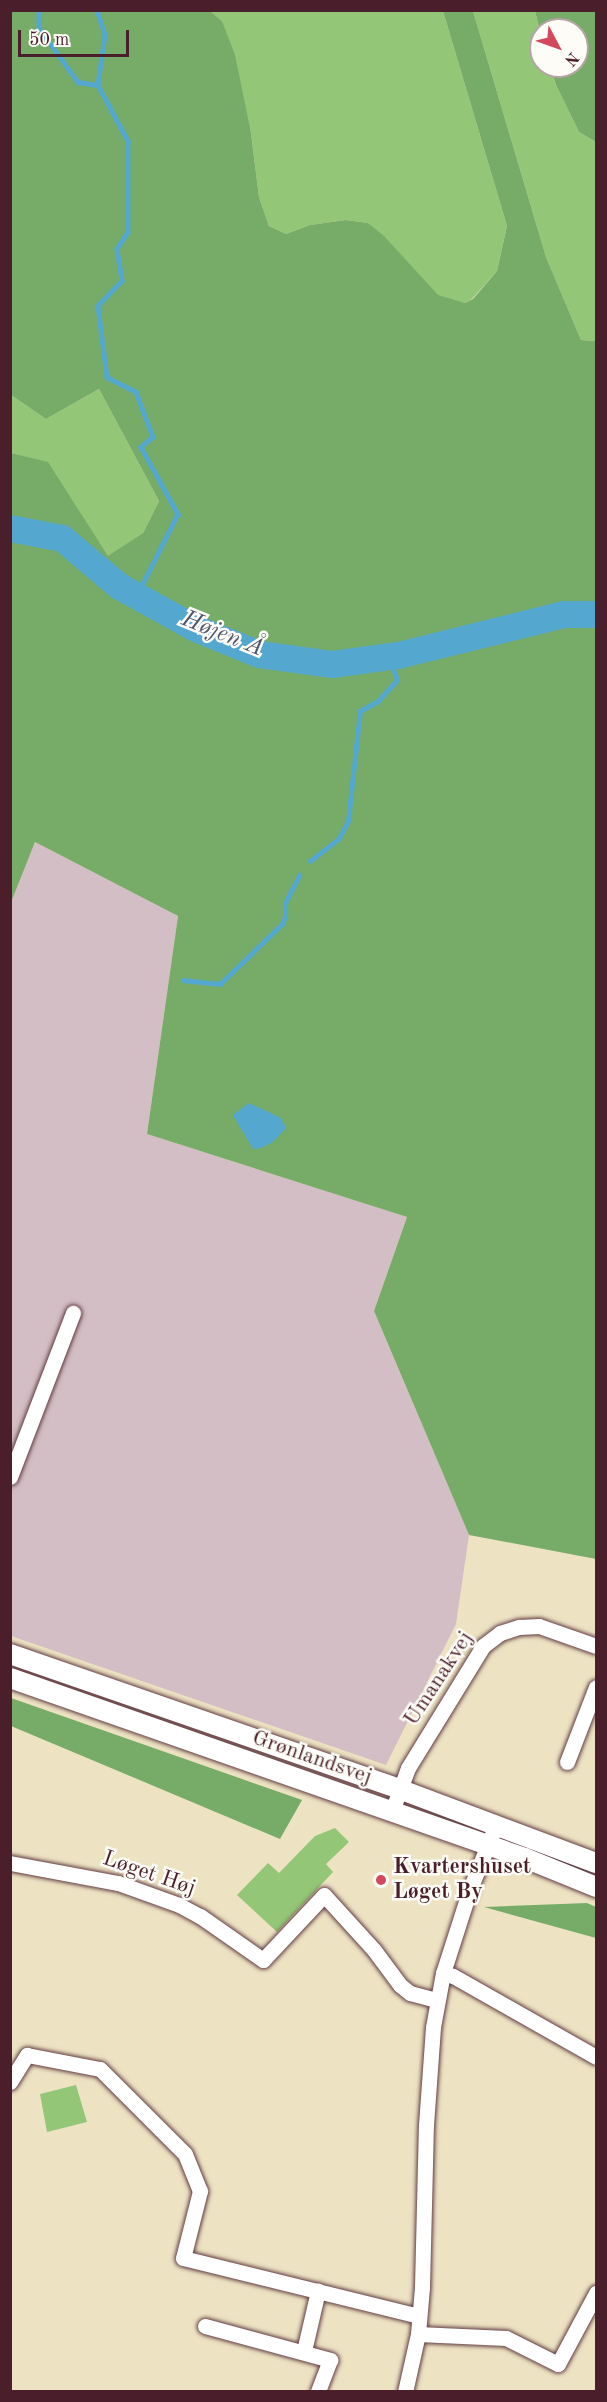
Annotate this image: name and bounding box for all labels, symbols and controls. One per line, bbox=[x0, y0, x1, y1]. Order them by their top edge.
scale bar bbox=[21, 18, 132, 56]
north arrow bbox=[529, 18, 589, 78]
text: 50 m bbox=[29, 31, 69, 49]
text: N bbox=[561, 49, 581, 68]
water label: Højen Å bbox=[177, 606, 267, 664]
street label: Umanakvej bbox=[399, 1627, 479, 1731]
street label: Grønlandsvej bbox=[249, 1725, 375, 1791]
street label: Løget Høj bbox=[99, 1846, 199, 1902]
place label: Kvartershuset Løget By bbox=[393, 1854, 531, 1906]
marker: Kvartershuset Løget By bbox=[374, 1873, 388, 1887]

